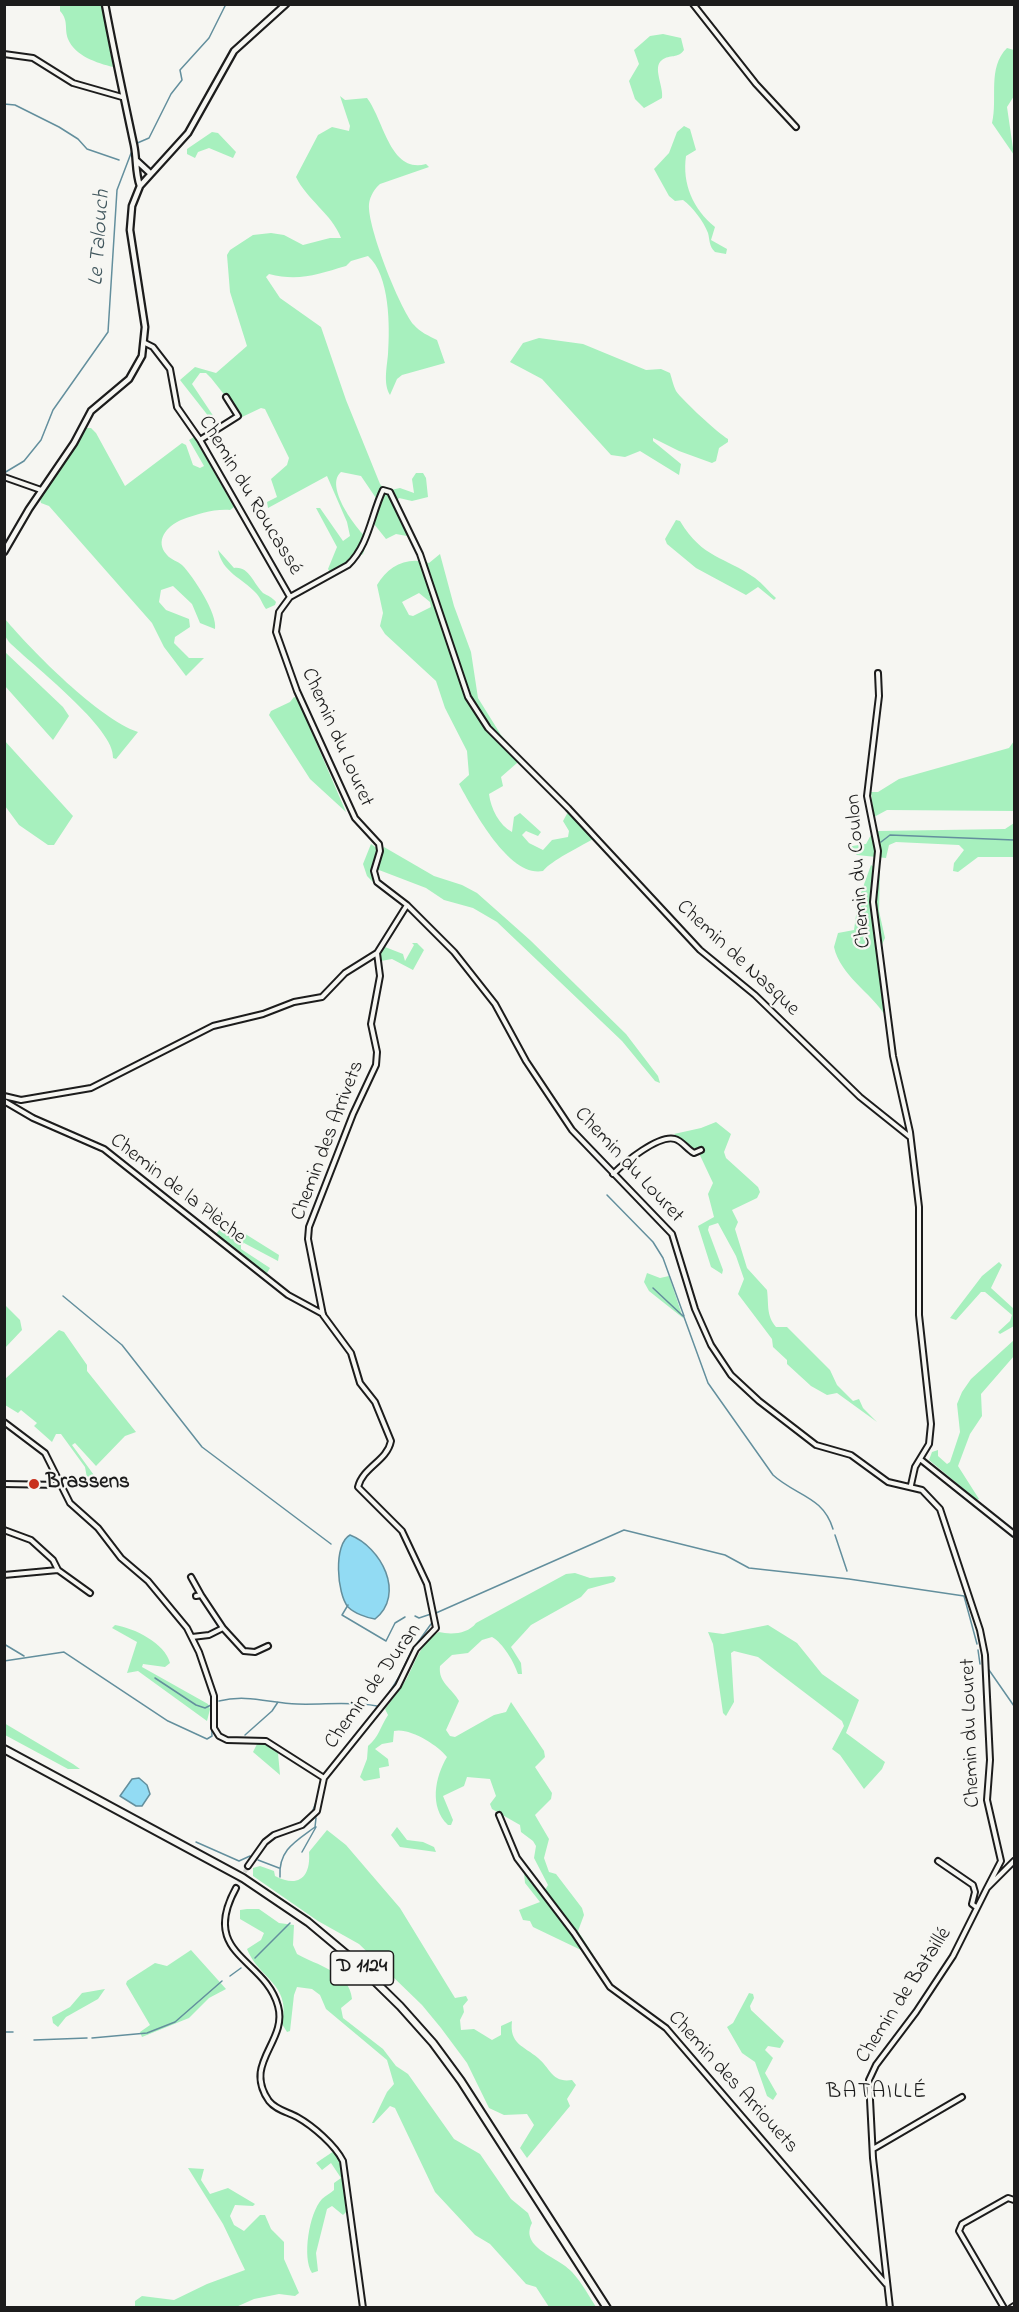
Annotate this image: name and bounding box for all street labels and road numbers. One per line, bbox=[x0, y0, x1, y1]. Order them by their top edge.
street label: Chemin du Roucassé bbox=[191, 412, 307, 580]
street label: Chemin du Louret bbox=[294, 665, 378, 811]
street label: Chemin du Coulon bbox=[842, 793, 878, 949]
street label: Chemin de Nasque bbox=[670, 895, 804, 1023]
street label: Chemin des Arrivets bbox=[287, 1057, 371, 1225]
street label: Chemin du Louret bbox=[568, 1103, 688, 1229]
street label: Chemin de la Plèche bbox=[104, 1129, 250, 1251]
street label: Chemin de Duran bbox=[320, 1619, 428, 1755]
street label: Chemin du Louret bbox=[957, 1658, 987, 1808]
street label: Chemin de Bataillé bbox=[852, 1923, 958, 2069]
road number: D 1124 bbox=[330, 1951, 394, 1985]
street label: Chemin des Arriouets bbox=[661, 2006, 803, 2160]

